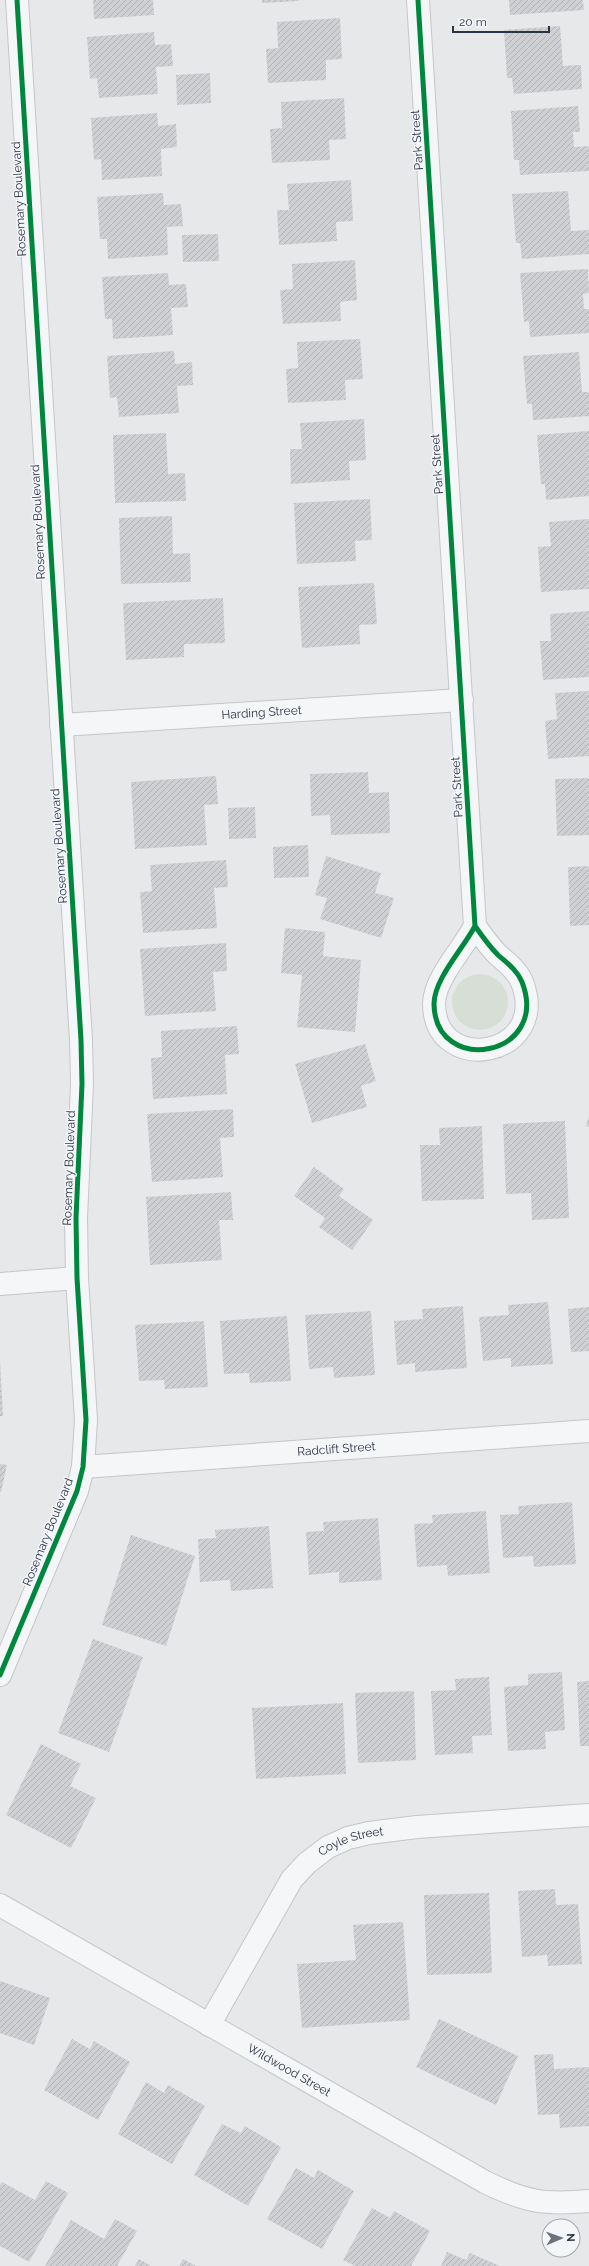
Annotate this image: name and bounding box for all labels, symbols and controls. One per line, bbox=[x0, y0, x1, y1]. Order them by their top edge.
scale bar bbox=[453, 8, 549, 34]
text: 20 m bbox=[459, 15, 487, 29]
street label: Park Street bbox=[408, 109, 426, 171]
street label: Rosemary Boulevard bbox=[9, 141, 29, 257]
street label: Park Street bbox=[428, 433, 446, 495]
street label: Rosemary Boulevard bbox=[28, 464, 48, 580]
street label: Harding Street bbox=[221, 703, 302, 722]
street label: Park Street bbox=[448, 756, 466, 818]
street label: Rosemary Boulevard bbox=[48, 788, 70, 904]
street label: Rosemary Boulevard bbox=[60, 1110, 78, 1226]
street label: Radclift Street bbox=[297, 1439, 376, 1459]
street label: Rosemary Boulevard bbox=[20, 1476, 76, 1588]
street label: Coyle Street bbox=[315, 1824, 384, 1859]
street label: Wildwood Street bbox=[245, 2041, 333, 2099]
north arrow bbox=[541, 2218, 581, 2258]
text: N bbox=[564, 2233, 577, 2242]

